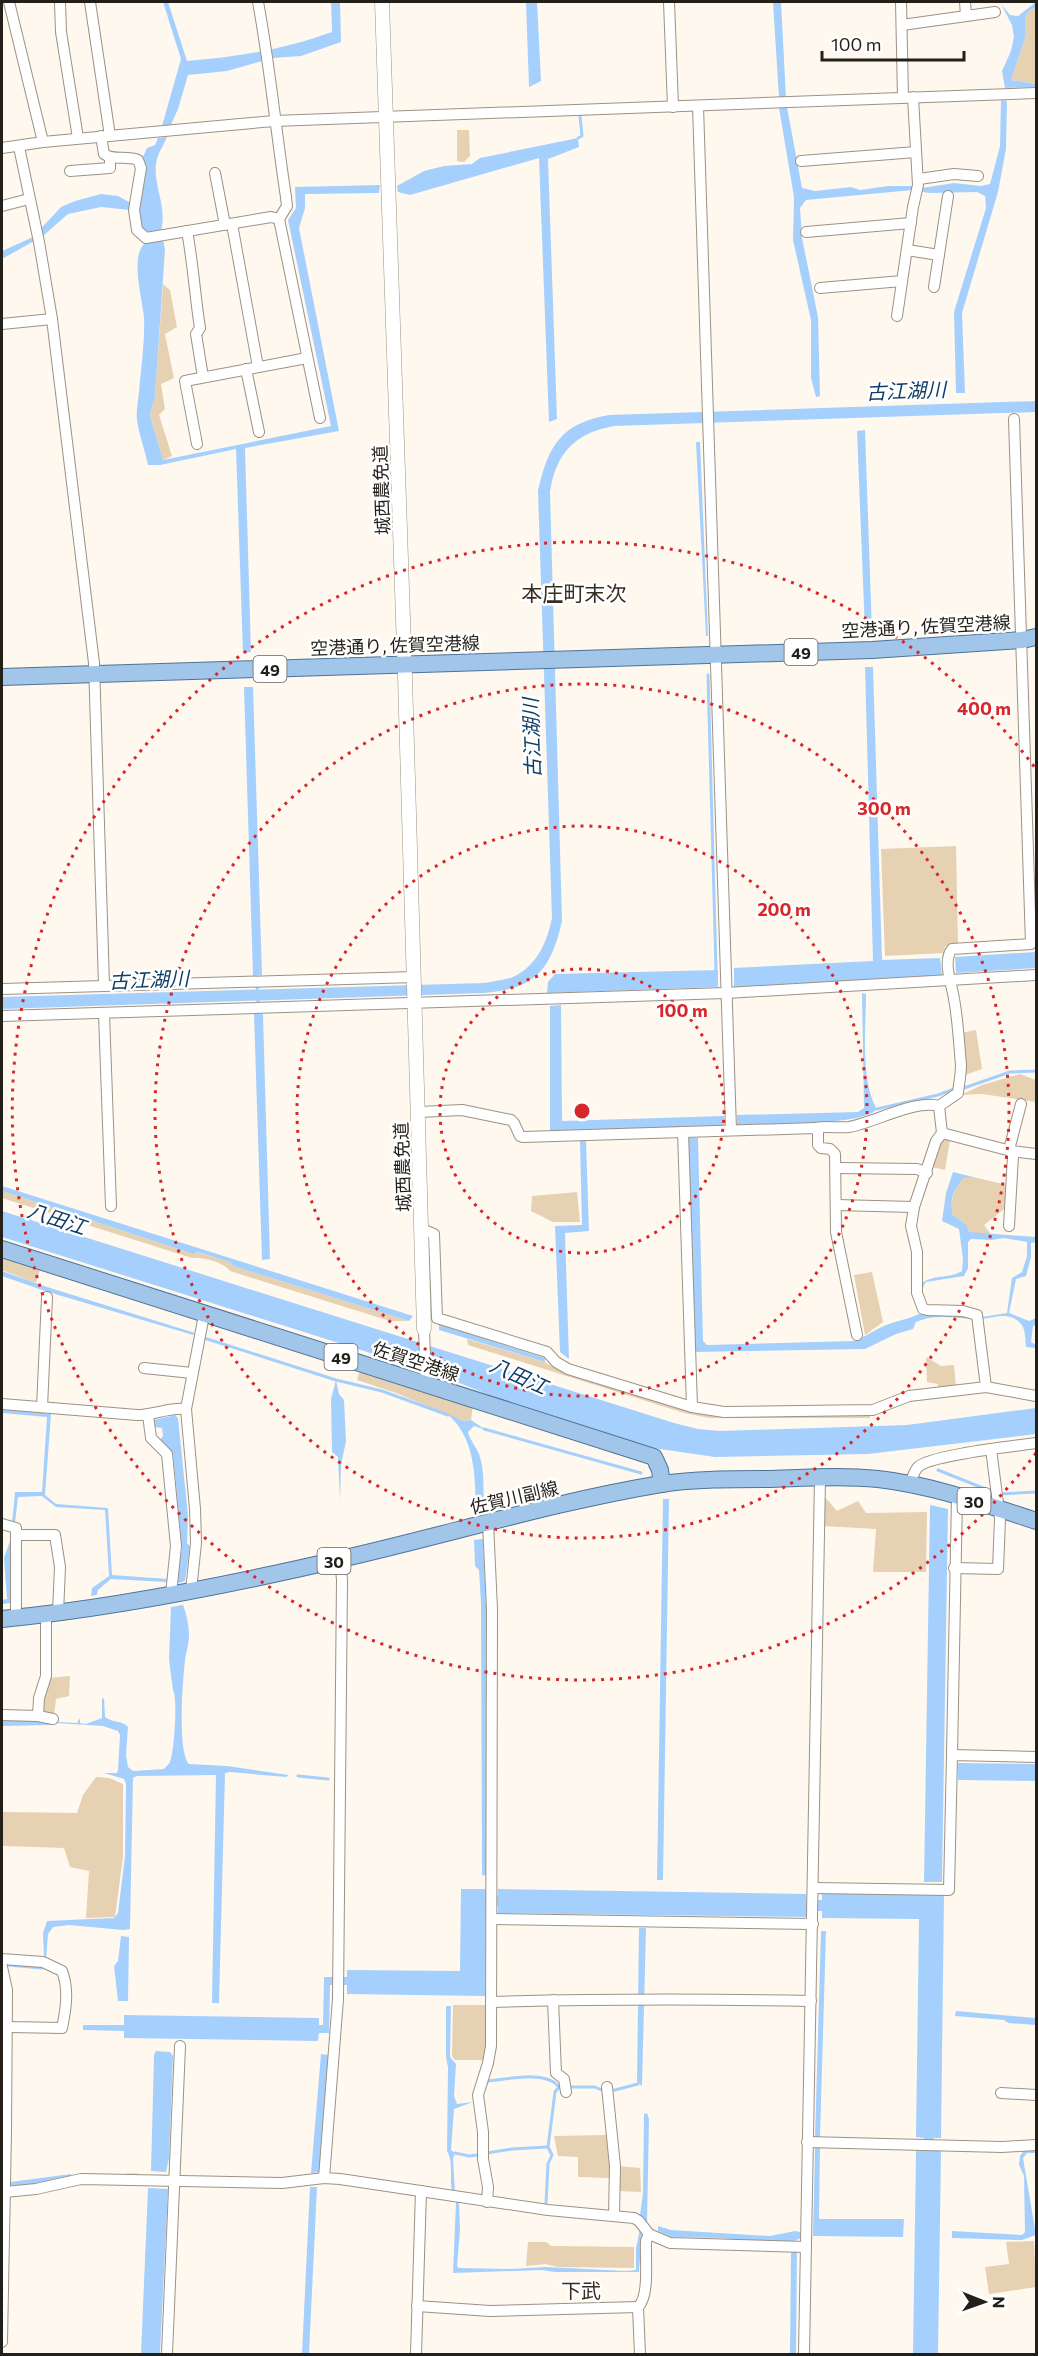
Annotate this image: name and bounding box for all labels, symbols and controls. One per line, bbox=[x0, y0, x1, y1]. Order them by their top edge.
scale bar bbox=[822, 24, 964, 62]
text: 100 m bbox=[831, 33, 881, 55]
water label: 古江湖川 bbox=[866, 377, 948, 403]
street label: 城西農免道 bbox=[368, 445, 394, 535]
district label: 本庄町末次 bbox=[522, 580, 627, 605]
street label: 空港通り, 佐賀空港線 bbox=[841, 611, 1011, 641]
street label: 空港通り, 佐賀空港線 bbox=[310, 631, 480, 659]
road number: 49 bbox=[784, 639, 818, 665]
road number: 49 bbox=[254, 656, 286, 682]
water label: 古江湖川 bbox=[518, 696, 544, 778]
text: 400 m bbox=[957, 697, 1011, 719]
text: 300 m bbox=[857, 797, 911, 819]
text: 200 m bbox=[757, 898, 811, 920]
water label: 古江湖川 bbox=[109, 966, 191, 992]
text: 100 m bbox=[656, 999, 708, 1021]
centre of rings bbox=[572, 1101, 592, 1121]
street label: 城西農免道 bbox=[389, 1122, 415, 1212]
water label: 八田江 bbox=[25, 1197, 91, 1239]
street label: 佐賀空港線 bbox=[370, 1337, 462, 1385]
road number: 49 bbox=[324, 1344, 358, 1370]
water label: 八田江 bbox=[487, 1352, 553, 1399]
street label: 佐賀川副線 bbox=[468, 1476, 560, 1518]
road number: 30 bbox=[958, 1488, 990, 1514]
road number: 30 bbox=[318, 1548, 350, 1574]
north arrow bbox=[954, 2272, 1014, 2332]
district label: 下武 bbox=[561, 2278, 601, 2302]
text: N bbox=[990, 2296, 1009, 2308]

